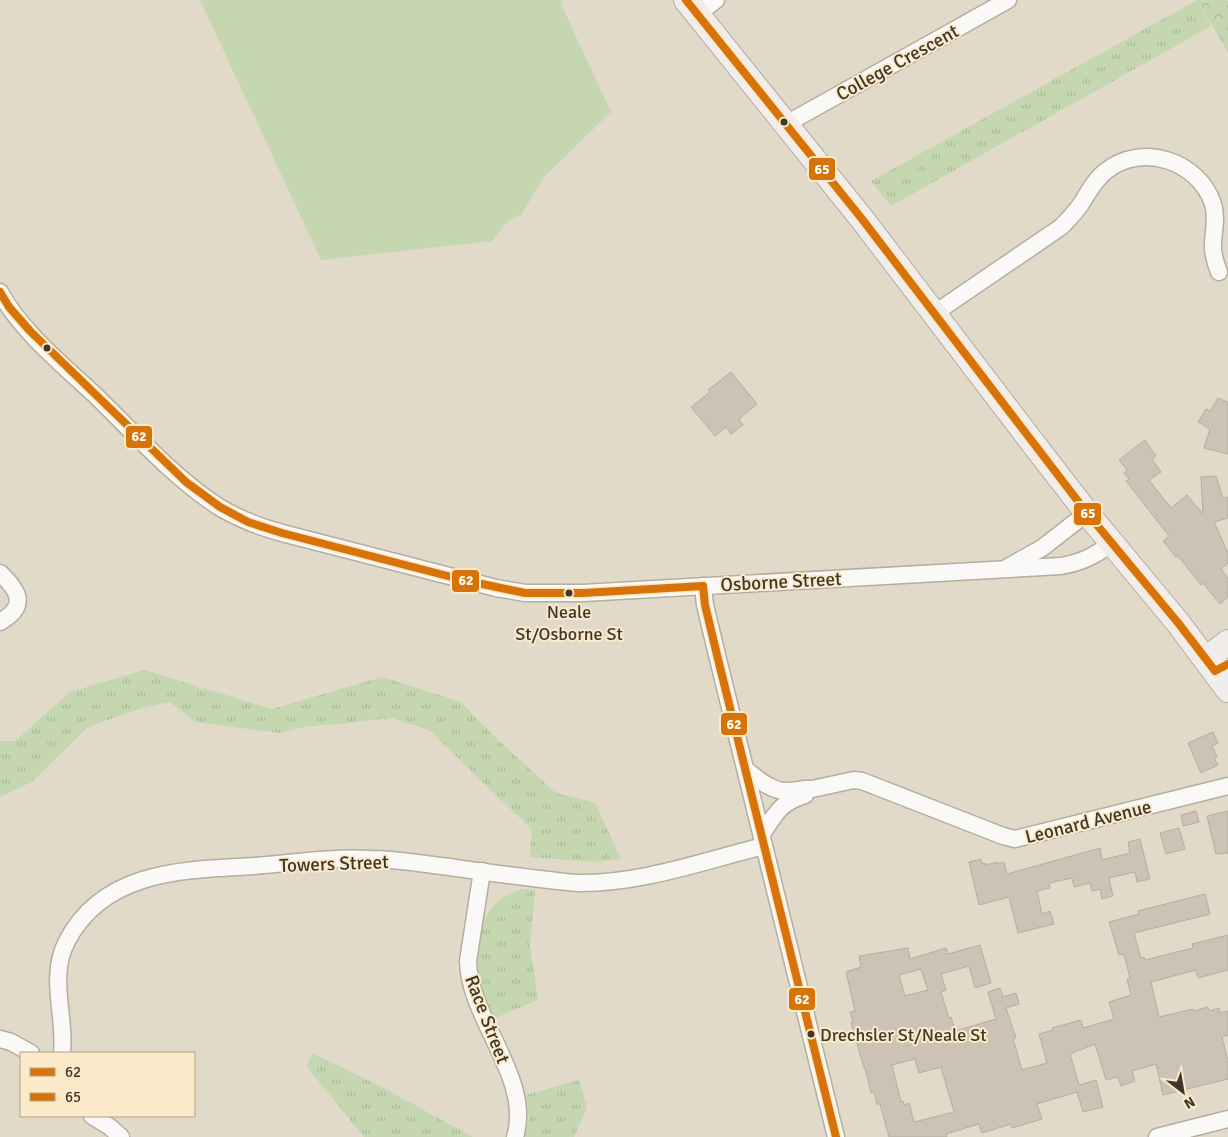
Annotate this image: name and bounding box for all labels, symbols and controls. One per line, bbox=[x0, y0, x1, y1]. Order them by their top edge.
street label: College Crescent bbox=[832, 19, 963, 106]
unlabelled marker bbox=[779, 117, 789, 127]
line badge: 65 bbox=[808, 157, 836, 181]
text: 65 bbox=[814, 161, 830, 178]
unlabelled marker bbox=[42, 343, 52, 353]
line badge: 62 bbox=[125, 425, 153, 449]
text: 62 bbox=[131, 428, 147, 445]
line badge: 65 bbox=[1073, 502, 1102, 526]
text: 65 bbox=[1080, 505, 1096, 522]
street label: Osborne Street bbox=[720, 567, 843, 597]
line badge: 62 bbox=[451, 569, 480, 593]
text: 62 bbox=[458, 572, 474, 589]
marker: Neale St/Osborne St bbox=[564, 588, 574, 598]
place label: Neale St/Osborne St bbox=[515, 601, 623, 645]
line badge: 62 bbox=[720, 712, 748, 736]
text: 62 bbox=[726, 716, 742, 733]
street label: Leonard Avenue bbox=[1023, 795, 1154, 849]
street label: Towers Street bbox=[279, 850, 389, 878]
street label: Race Street bbox=[459, 972, 515, 1067]
line badge: 62 bbox=[788, 987, 816, 1011]
text: 62 bbox=[794, 991, 810, 1008]
place label: Drechsler St/Neale St bbox=[820, 1024, 986, 1046]
marker: Drechsler St/Neale St bbox=[806, 1029, 816, 1039]
legend bbox=[20, 1052, 195, 1117]
text: 62 bbox=[65, 1063, 81, 1081]
north arrow bbox=[1158, 1067, 1208, 1117]
text: 65 bbox=[65, 1088, 81, 1106]
text: N bbox=[1181, 1093, 1198, 1113]

